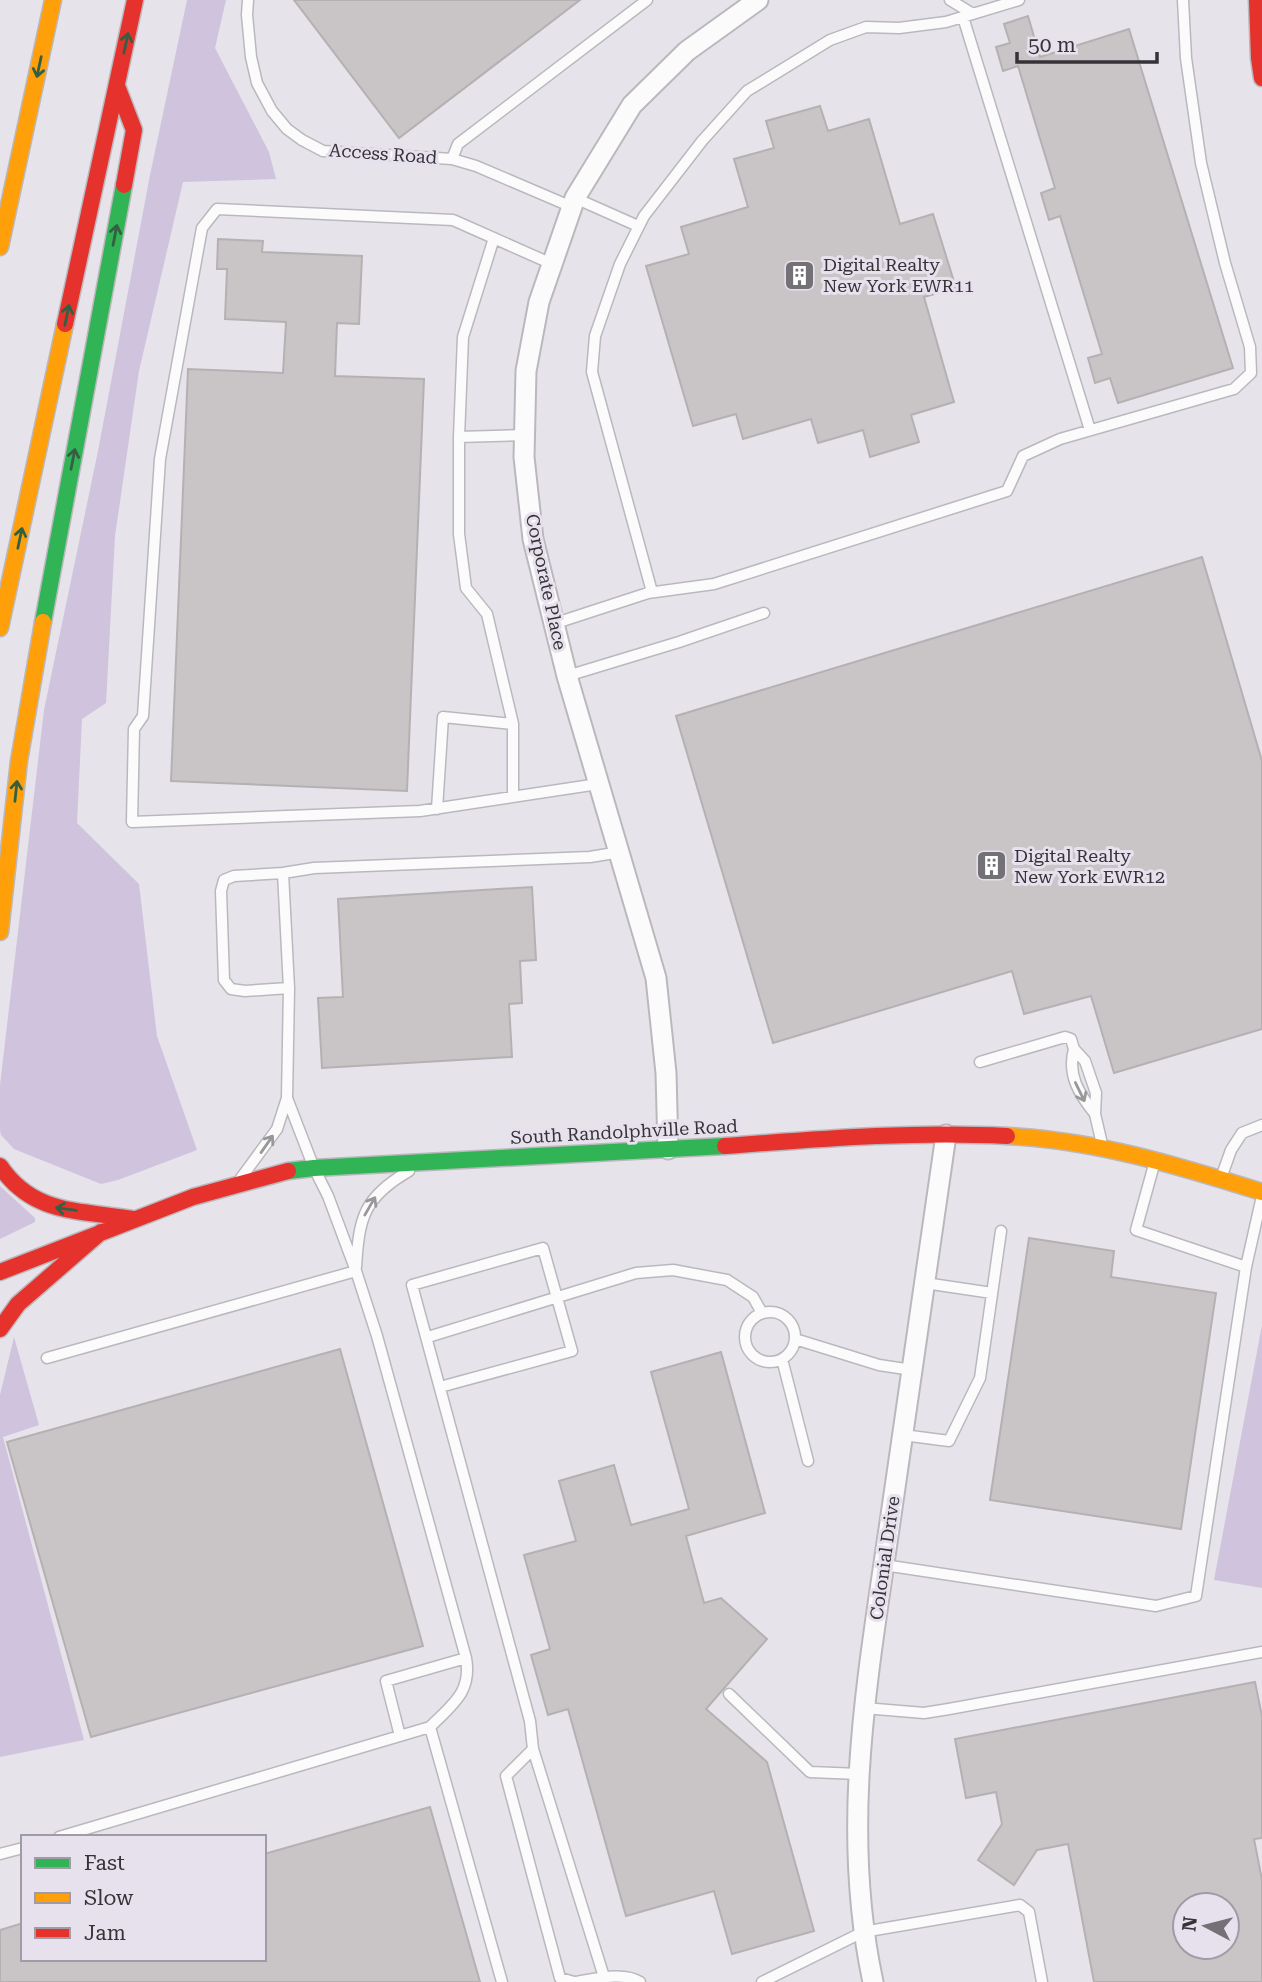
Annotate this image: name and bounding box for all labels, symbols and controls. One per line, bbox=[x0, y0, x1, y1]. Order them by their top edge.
scale bar bbox=[1017, 21, 1157, 65]
one-way arrow bbox=[119, 32, 133, 55]
text: 50 m bbox=[1028, 33, 1076, 57]
one-way arrow bbox=[31, 55, 45, 78]
street label: Access Road bbox=[328, 139, 438, 168]
one-way arrow bbox=[108, 224, 122, 247]
place label: Digital Realty New York EWR11 bbox=[823, 254, 974, 296]
building icon: Digital Realty New York EWR11 bbox=[783, 258, 817, 292]
one-way arrow bbox=[61, 304, 75, 327]
one-way arrow bbox=[66, 448, 80, 471]
street label: Corporate Place bbox=[522, 512, 571, 652]
one-way arrow bbox=[13, 527, 27, 550]
one-way arrow bbox=[10, 780, 23, 803]
place label: Digital Realty New York EWR12 bbox=[1014, 845, 1165, 887]
building icon: Digital Realty New York EWR12 bbox=[974, 849, 1008, 883]
one-way arrow bbox=[1074, 1081, 1088, 1102]
street label: South Randolphville Road bbox=[510, 1115, 739, 1148]
one-way arrow bbox=[260, 1135, 274, 1154]
one-way arrow bbox=[363, 1196, 377, 1216]
one-way arrow bbox=[55, 1202, 78, 1215]
street label: Colonial Drive bbox=[865, 1495, 904, 1621]
legend bbox=[21, 1835, 266, 1961]
text: Fast bbox=[84, 1851, 125, 1875]
text: Slow bbox=[84, 1886, 134, 1910]
north arrow bbox=[1171, 1891, 1241, 1961]
text: N bbox=[1177, 1915, 1202, 1933]
text: Jam bbox=[84, 1921, 126, 1945]

